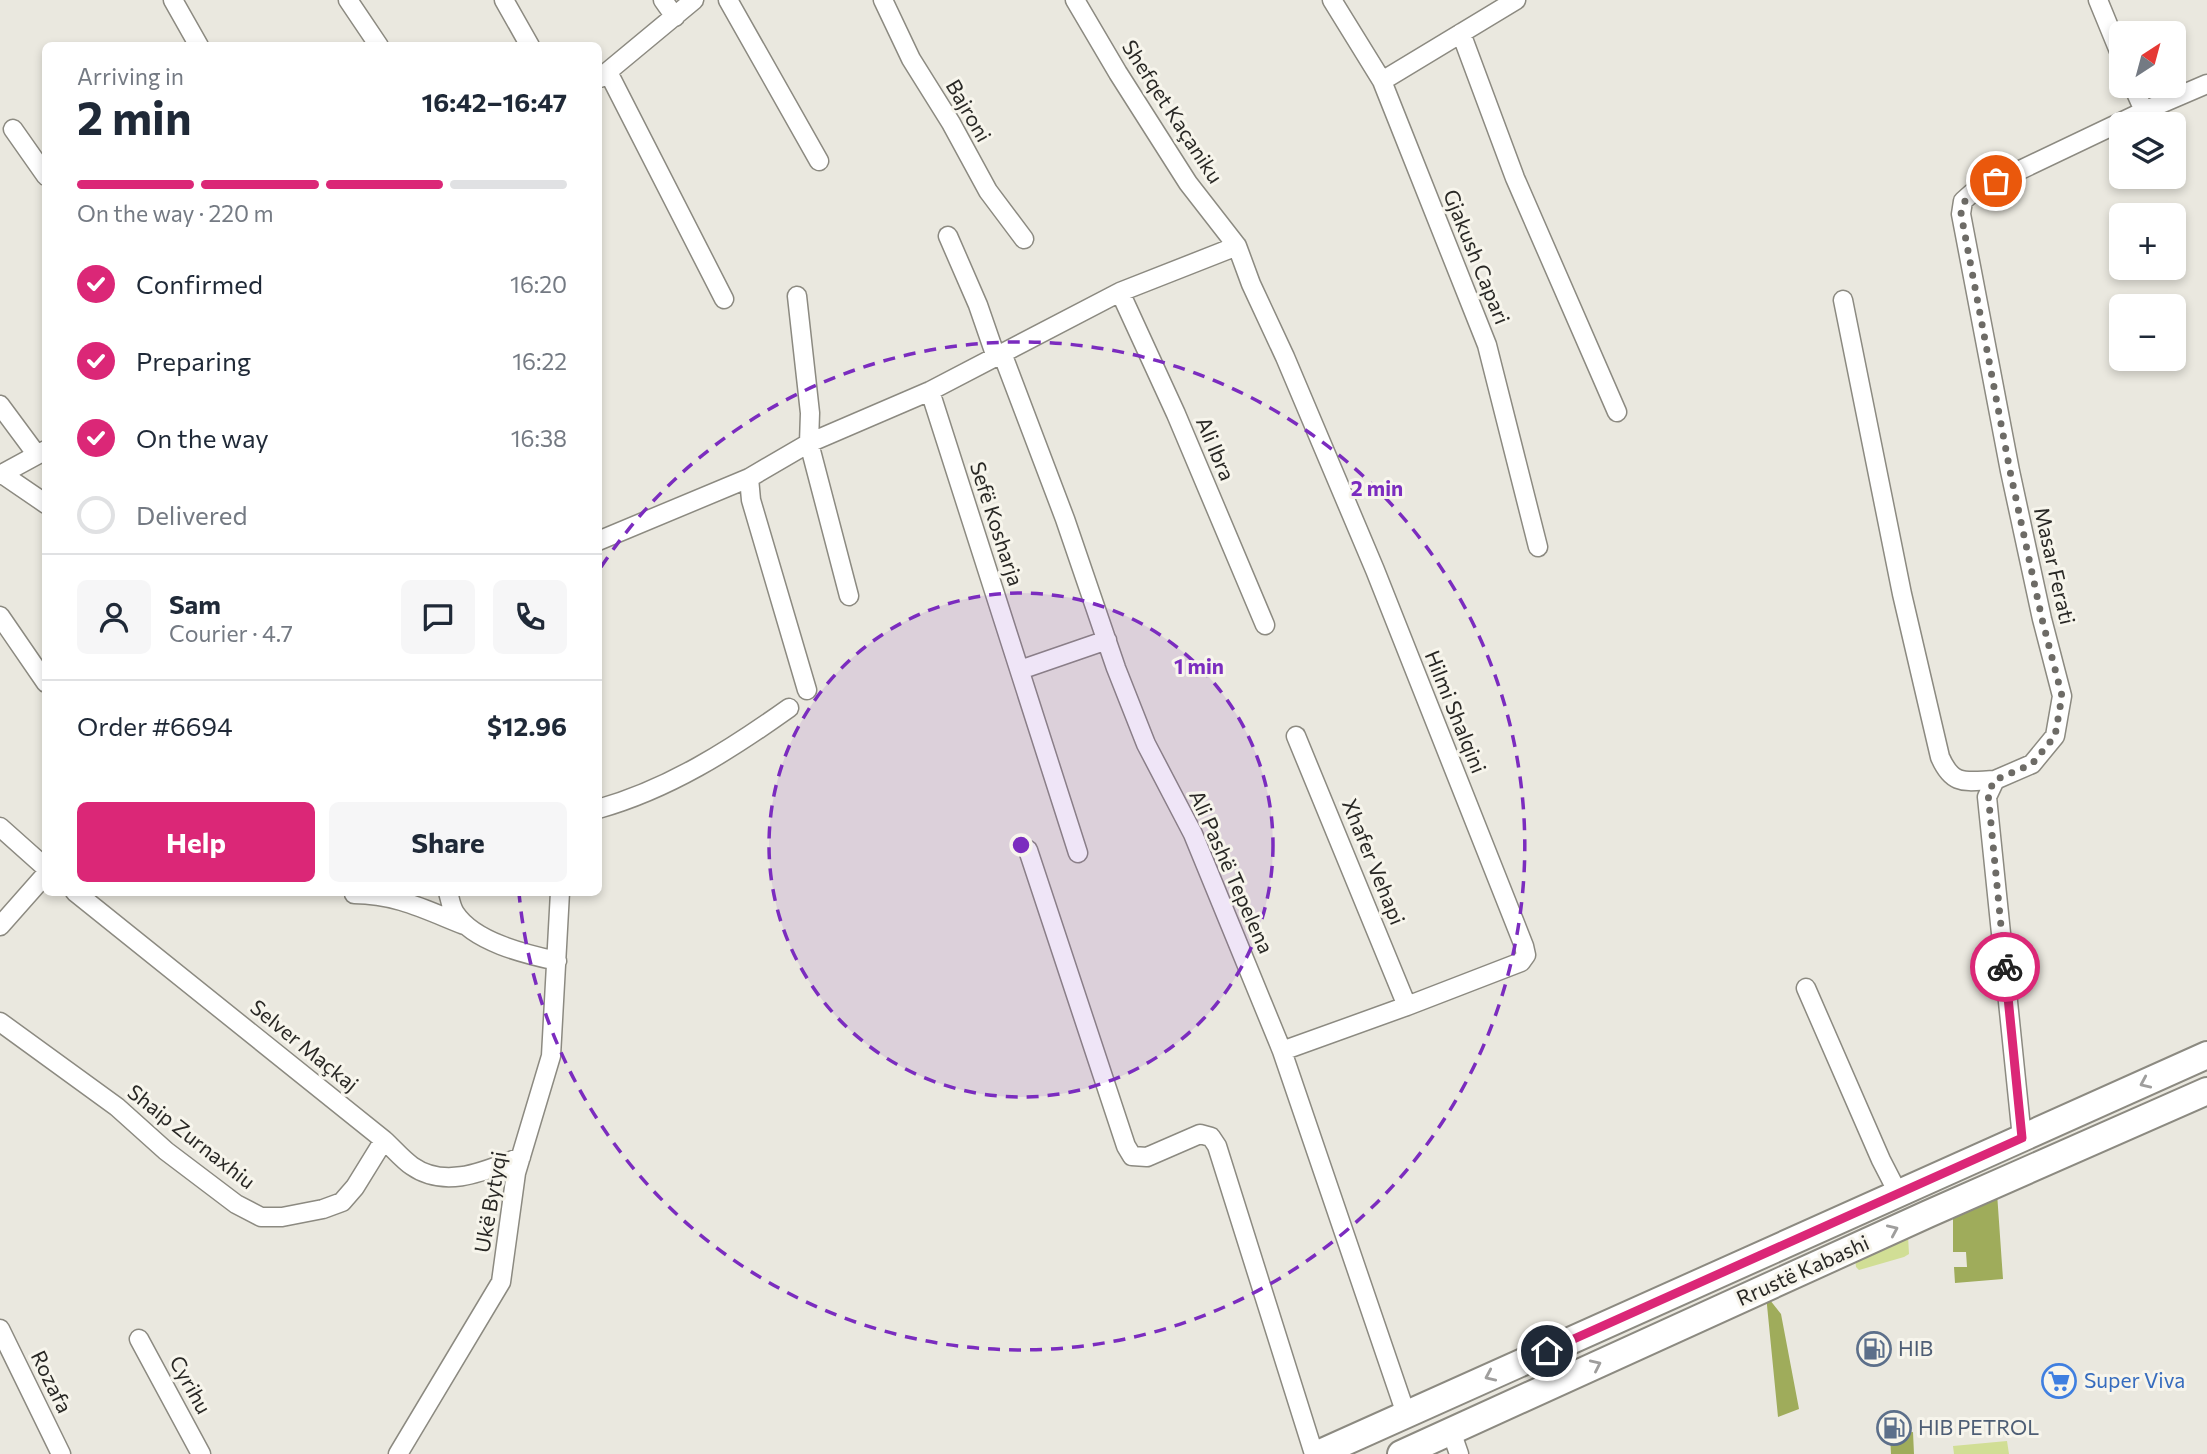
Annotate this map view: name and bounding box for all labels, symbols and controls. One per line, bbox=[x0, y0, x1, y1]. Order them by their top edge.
north arrow bbox=[2109, 21, 2186, 98]
map controls bbox=[2109, 21, 2186, 371]
street label: Shefqet Kaçaniku bbox=[1118, 35, 1229, 188]
text: Arriving in bbox=[77, 62, 184, 90]
street label: Bajroni bbox=[941, 75, 997, 146]
text: 16:42–16:47 bbox=[421, 86, 567, 117]
text: 2 min bbox=[77, 88, 192, 144]
button: layers bbox=[2109, 112, 2186, 189]
pin bbox=[1966, 151, 2026, 211]
icon: bag bbox=[1977, 162, 2015, 200]
street label: Gjakush Capari bbox=[1439, 185, 1516, 327]
text: On the way · 220 m bbox=[77, 199, 274, 227]
button: + bbox=[2109, 203, 2186, 280]
icon: check bbox=[77, 265, 115, 303]
text: Confirmed bbox=[136, 268, 263, 299]
text: 16:20 bbox=[510, 270, 567, 298]
button: − bbox=[2109, 294, 2186, 371]
icon: check bbox=[77, 342, 115, 380]
text: Preparing bbox=[136, 345, 251, 376]
text: 16:22 bbox=[512, 347, 567, 375]
street label: Ali Ibra bbox=[1192, 413, 1241, 484]
icon: check bbox=[77, 419, 115, 457]
text: On the way bbox=[136, 422, 269, 453]
text: 16:38 bbox=[511, 424, 567, 452]
street label: Sefë Kosharja bbox=[966, 458, 1029, 589]
text: 2 min bbox=[1351, 475, 1403, 500]
text: Delivered bbox=[136, 499, 247, 530]
street label: Masar Ferati bbox=[2030, 505, 2081, 627]
button: person bbox=[77, 580, 151, 654]
button: chat bbox=[401, 580, 475, 654]
button: phone bbox=[493, 580, 567, 654]
text: Sam bbox=[169, 588, 221, 619]
text: Courier · 4.7 bbox=[169, 619, 293, 647]
street label: Hilmi Shalqini bbox=[1420, 646, 1492, 776]
text: 1 min bbox=[1174, 653, 1224, 678]
text: Order #6694 bbox=[77, 710, 233, 741]
text: $12.96 bbox=[487, 710, 567, 741]
street label: Ali Pashë Tepelena bbox=[1185, 786, 1280, 957]
street label: Xhafer Vehapi bbox=[1338, 795, 1411, 928]
button: Help bbox=[77, 802, 315, 882]
button: Share bbox=[329, 802, 567, 882]
centre of rings bbox=[1009, 833, 1033, 857]
courier bbox=[1970, 932, 2040, 1002]
icon: bike bbox=[1986, 948, 2024, 986]
street label: Selver Maçkaj bbox=[246, 994, 364, 1096]
one-way arrow bbox=[2140, 1075, 2152, 1089]
street label: Shaip Zurnaxhiu bbox=[123, 1078, 261, 1193]
street label: Ukë Bytyqi bbox=[468, 1149, 511, 1254]
one-way arrow bbox=[1886, 1224, 1898, 1238]
street label: Rrustë Kabashi bbox=[1732, 1229, 1873, 1310]
pin bbox=[1517, 1321, 1577, 1381]
fuel station icon: HIB bbox=[1855, 1330, 1893, 1368]
icon: home bbox=[1528, 1332, 1566, 1370]
place label: HIB bbox=[1898, 1335, 1933, 1360]
street label: Rozafa bbox=[27, 1346, 78, 1417]
street label: Cyrihu bbox=[165, 1351, 217, 1418]
one-way arrow bbox=[1589, 1359, 1602, 1373]
supermarket icon: Super Viva bbox=[2040, 1362, 2078, 1400]
place label: Super Viva bbox=[2084, 1367, 2185, 1392]
one-way arrow bbox=[1485, 1368, 1497, 1382]
fuel station icon: HIB PETROL bbox=[1875, 1409, 1913, 1447]
place label: HIB PETROL bbox=[1918, 1414, 2039, 1439]

